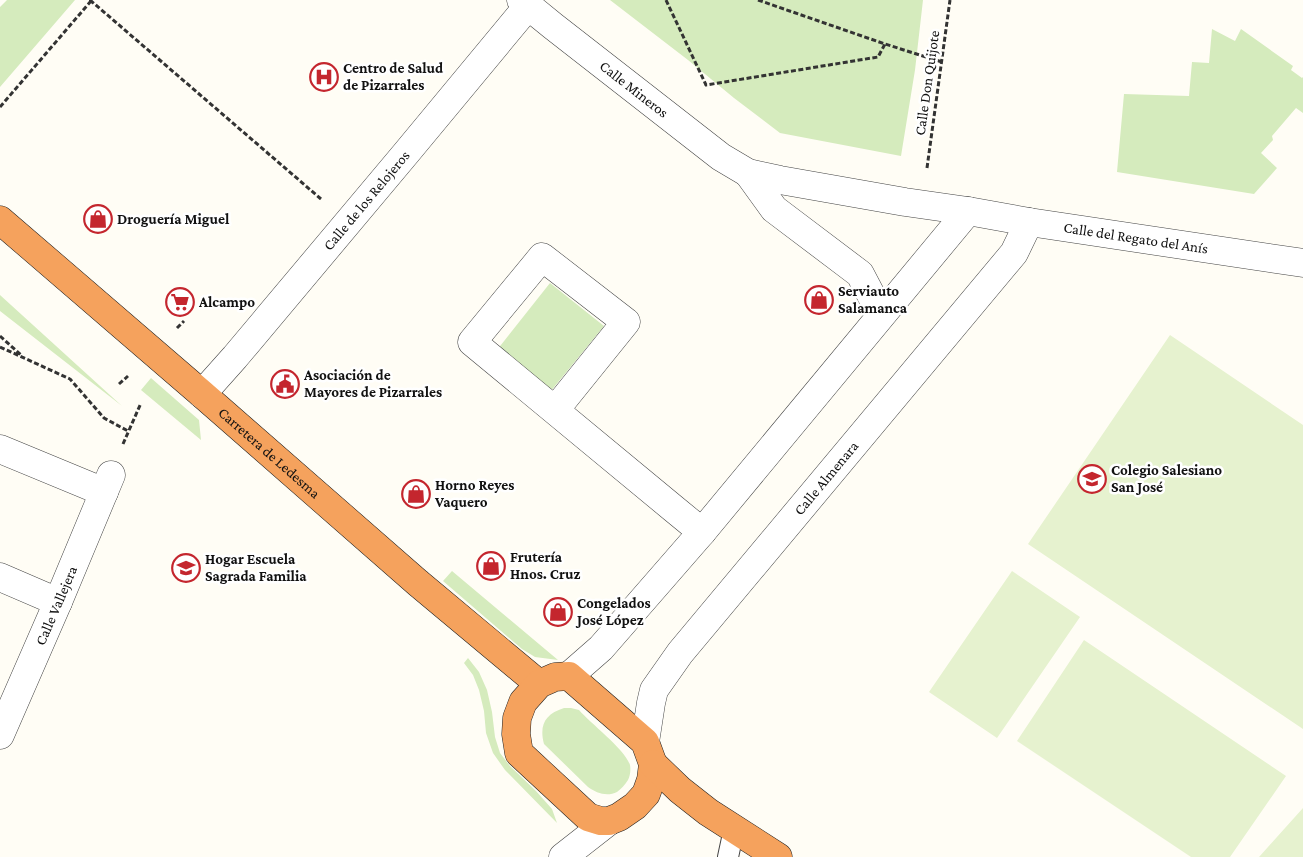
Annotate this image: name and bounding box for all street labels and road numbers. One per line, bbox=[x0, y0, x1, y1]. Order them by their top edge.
street label: Calle Don Quijote bbox=[912, 29, 943, 137]
street label: Calle Mineros bbox=[597, 58, 672, 121]
street label: Calle de los Relojeros bbox=[320, 147, 413, 254]
street label: Calle del Regato del Anís bbox=[1062, 219, 1209, 257]
street label: Carretera de Ledesma bbox=[215, 404, 323, 502]
street label: Calle Almenara bbox=[791, 438, 862, 518]
street label: Calle Vallejera bbox=[32, 564, 80, 648]

